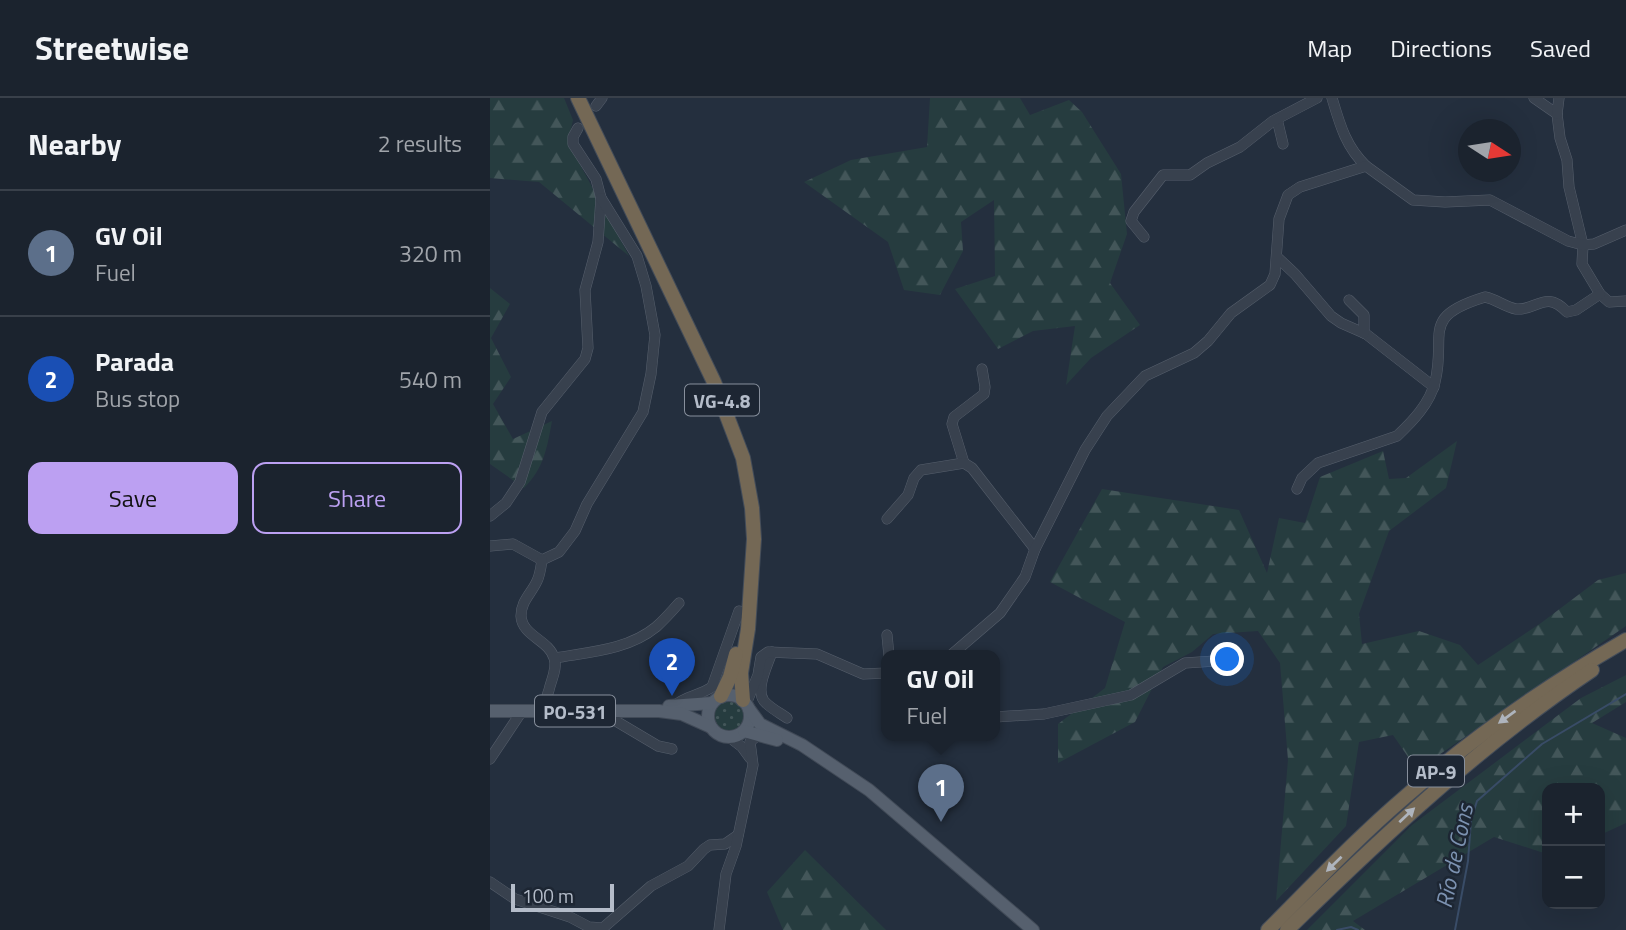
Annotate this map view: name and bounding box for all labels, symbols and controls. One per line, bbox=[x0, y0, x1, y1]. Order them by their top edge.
text: Streetwise bbox=[35, 23, 189, 73]
text: Map bbox=[1307, 30, 1352, 66]
text: Directions bbox=[1390, 30, 1492, 66]
text: Saved bbox=[1530, 30, 1591, 66]
north arrow bbox=[1458, 119, 1521, 182]
text: Nearby bbox=[28, 121, 121, 167]
text: 2 results bbox=[378, 126, 462, 161]
text: GV Oil bbox=[95, 216, 163, 255]
text: 1 bbox=[45, 236, 57, 271]
text: 320 m bbox=[399, 236, 462, 271]
text: Fuel bbox=[95, 255, 136, 290]
text: Parada bbox=[95, 342, 174, 381]
text: 2 bbox=[45, 362, 57, 397]
text: 540 m bbox=[399, 362, 462, 397]
text: Bus stop bbox=[95, 381, 180, 416]
road number: VG-4.8 bbox=[685, 384, 759, 416]
button: Save bbox=[28, 462, 238, 534]
button: Share bbox=[252, 462, 462, 534]
pin: 2 bbox=[649, 638, 695, 696]
your location bbox=[1210, 642, 1244, 676]
popup bbox=[881, 650, 1000, 741]
text: GV Oil bbox=[907, 659, 974, 698]
road number: PO-531 bbox=[535, 696, 615, 726]
text: Fuel bbox=[907, 698, 947, 733]
one-way arrow bbox=[1498, 710, 1516, 724]
road number: AP-9 bbox=[1408, 756, 1464, 786]
pin: 1 bbox=[918, 764, 964, 822]
map controls bbox=[1542, 783, 1605, 909]
button: + bbox=[1542, 783, 1605, 846]
water label: Río de Cons bbox=[1426, 799, 1483, 911]
one-way arrow bbox=[1398, 807, 1416, 823]
button: − bbox=[1542, 846, 1605, 909]
one-way arrow bbox=[1325, 855, 1342, 872]
scale bar bbox=[511, 881, 614, 913]
text: 100 m bbox=[522, 881, 574, 910]

